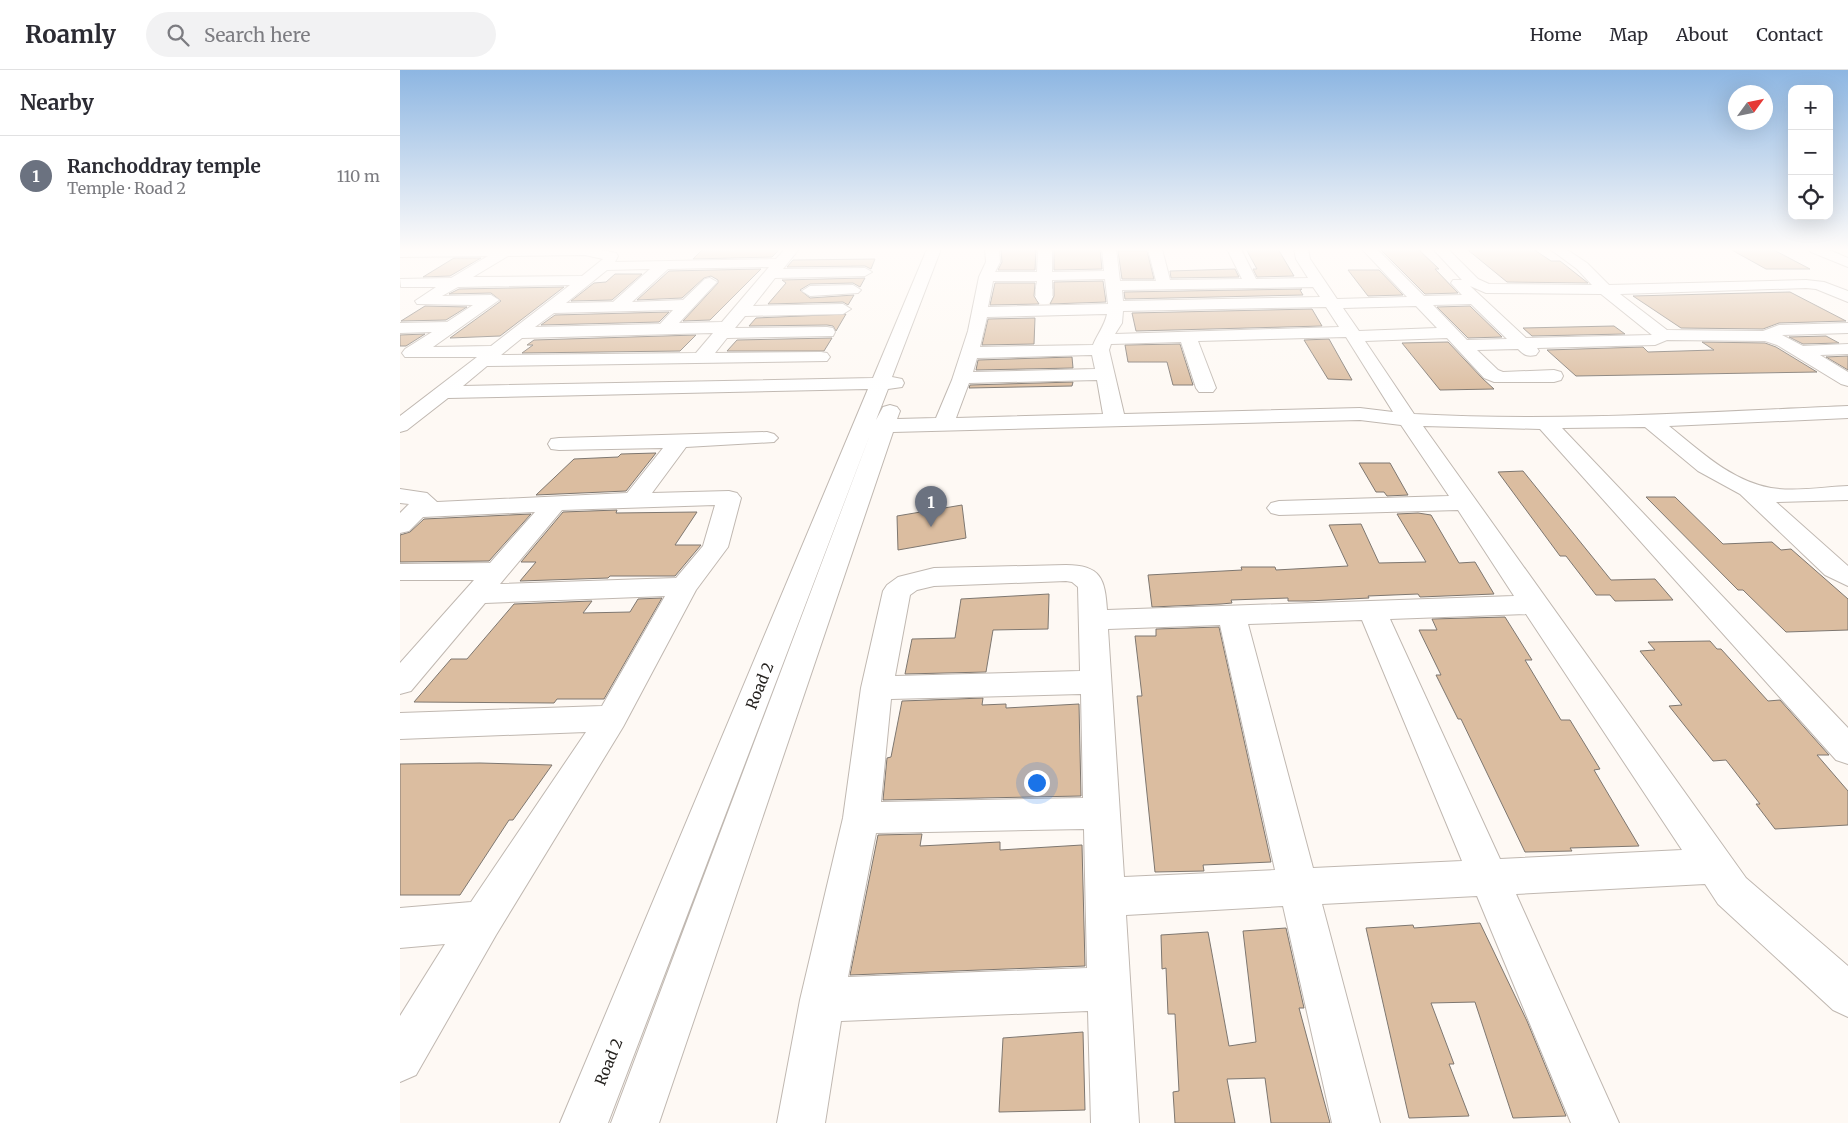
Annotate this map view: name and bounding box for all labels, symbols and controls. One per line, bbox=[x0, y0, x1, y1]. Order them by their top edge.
search box bbox=[146, 12, 496, 57]
text: Roamly bbox=[25, 19, 116, 50]
icon: search bbox=[164, 21, 192, 49]
text: Search here bbox=[204, 23, 310, 47]
text: Home bbox=[1530, 23, 1582, 46]
text: Map bbox=[1610, 23, 1648, 46]
text: About bbox=[1676, 23, 1728, 46]
text: Contact bbox=[1756, 23, 1823, 46]
north arrow bbox=[1728, 85, 1773, 130]
map controls bbox=[1788, 85, 1833, 220]
button: + bbox=[1788, 85, 1833, 130]
text: Nearby bbox=[20, 89, 94, 116]
button: − bbox=[1788, 130, 1833, 175]
text: Ranchoddray temple bbox=[67, 154, 261, 178]
text: 1 bbox=[32, 166, 40, 186]
text: 110 m bbox=[337, 166, 380, 186]
button: locate bbox=[1788, 175, 1833, 220]
text: Temple · Road 2 bbox=[67, 178, 186, 198]
pin: 1 bbox=[915, 486, 947, 527]
street label: Road 2 bbox=[742, 660, 778, 712]
your location bbox=[1024, 770, 1050, 796]
street label: Road 2 bbox=[591, 1036, 627, 1088]

